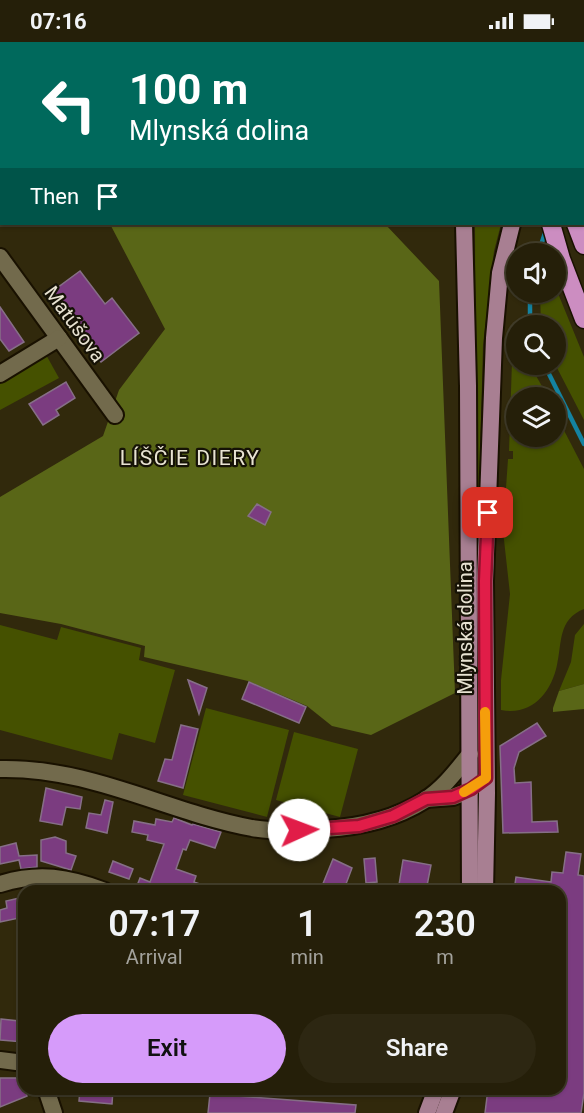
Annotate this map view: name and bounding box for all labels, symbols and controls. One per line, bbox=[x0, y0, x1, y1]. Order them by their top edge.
text: 07:16 bbox=[30, 9, 87, 34]
text: 100 m bbox=[129, 65, 248, 114]
icon: left bbox=[30, 66, 108, 144]
text: Mlynská dolina bbox=[129, 115, 309, 147]
icon: arrive bbox=[91, 180, 124, 213]
text: Then bbox=[30, 184, 79, 209]
map controls bbox=[506, 243, 566, 447]
button: sound bbox=[506, 243, 566, 303]
street label: Matúšova bbox=[39, 281, 111, 367]
button: search bbox=[506, 315, 566, 375]
button: layers bbox=[506, 387, 566, 447]
district label: LÍŠČIE DIERY bbox=[120, 446, 260, 470]
pin bbox=[462, 487, 513, 538]
icon: arrive bbox=[471, 496, 504, 529]
street label: Mlynská dolina bbox=[453, 561, 477, 695]
position arrow bbox=[267, 798, 331, 862]
text: 07:17 bbox=[108, 903, 200, 945]
text: 1 bbox=[297, 903, 317, 945]
text: 230 bbox=[414, 903, 476, 945]
text: Arrival bbox=[126, 945, 183, 969]
text: min bbox=[290, 945, 324, 969]
text: m bbox=[436, 945, 454, 969]
button: Exit bbox=[48, 1014, 286, 1083]
button: Share bbox=[298, 1014, 536, 1083]

